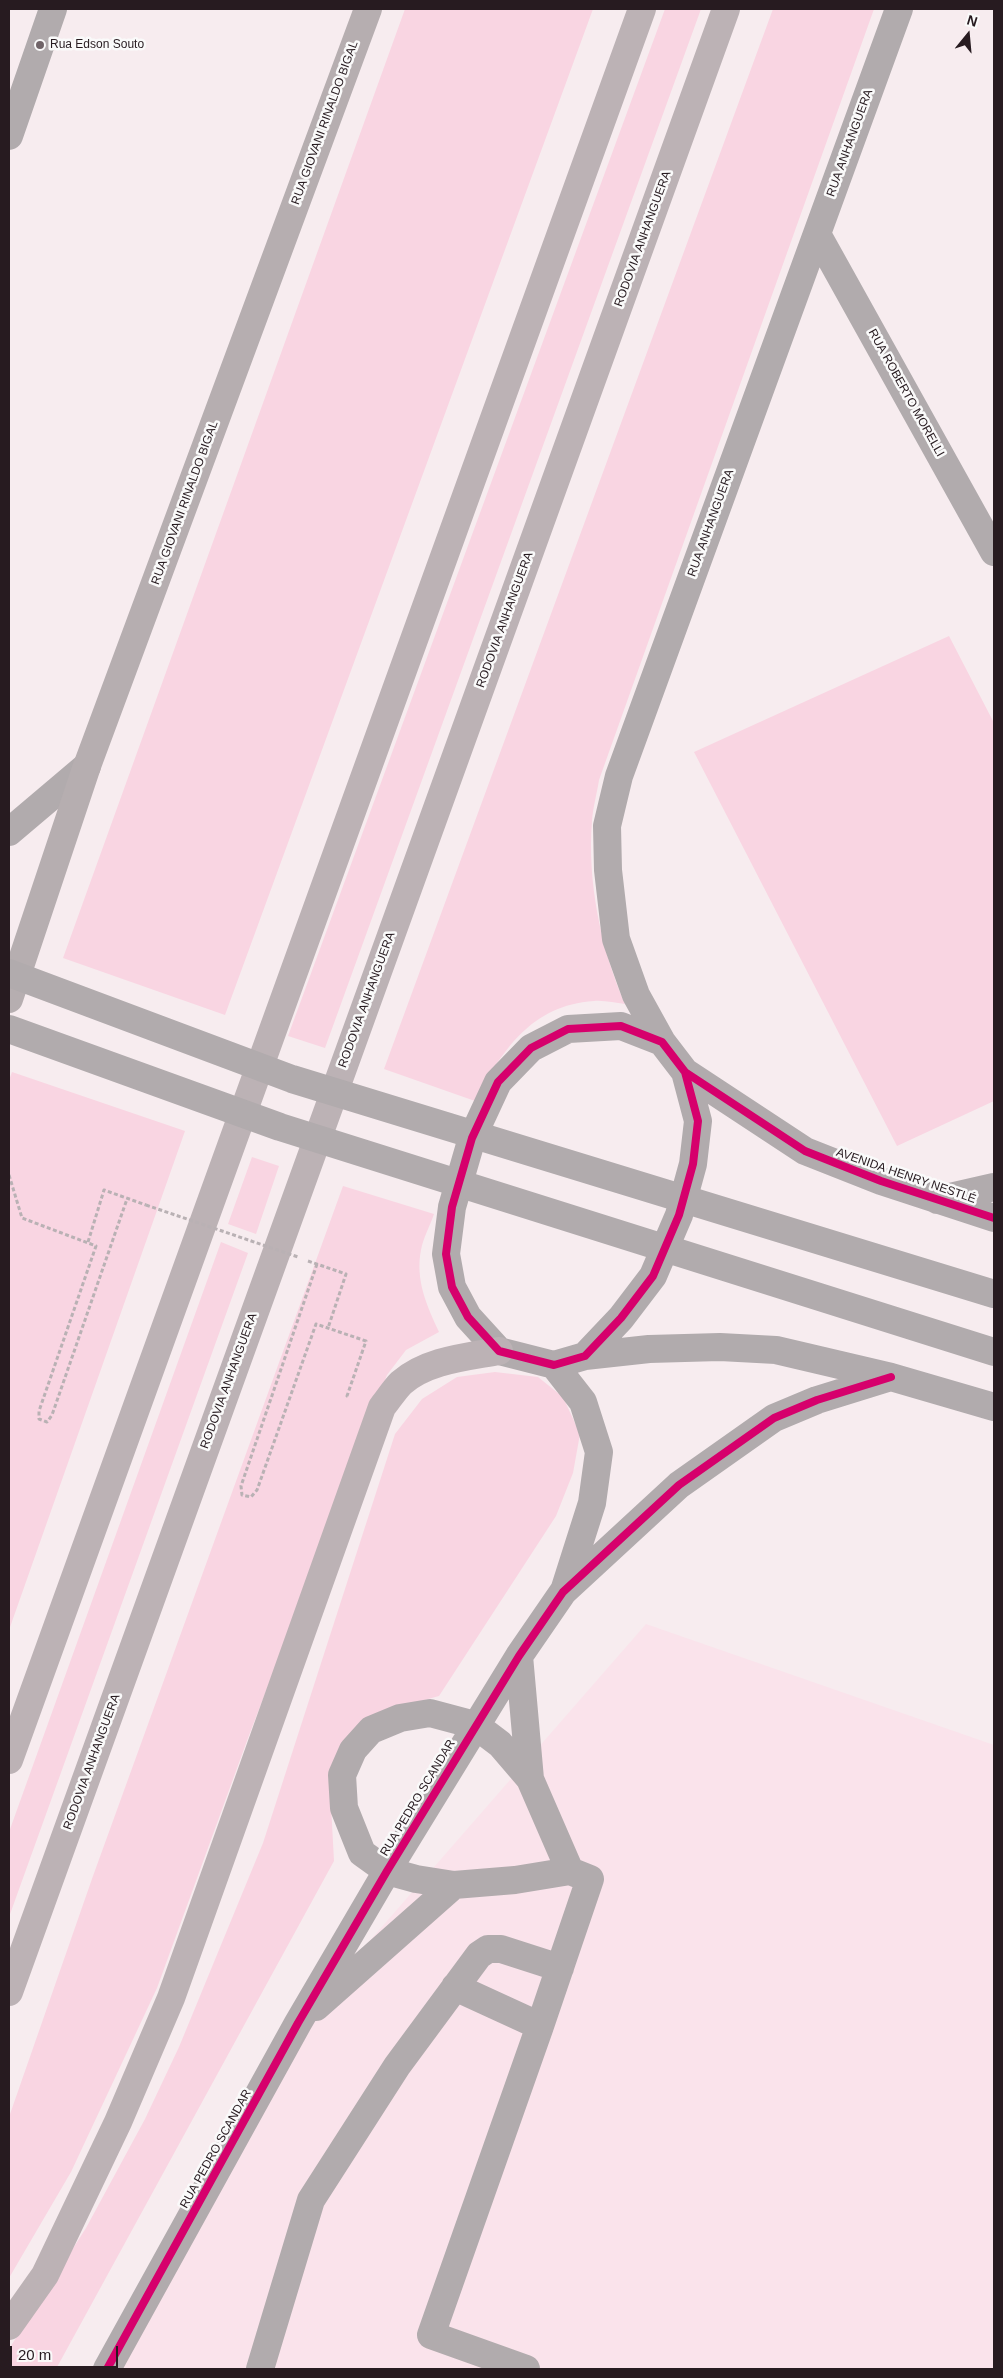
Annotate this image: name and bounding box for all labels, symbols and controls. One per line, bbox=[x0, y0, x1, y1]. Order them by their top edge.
north arrow bbox=[943, 10, 993, 60]
text: N bbox=[965, 12, 980, 30]
place label: Rua Edson Souto bbox=[50, 38, 144, 52]
marker: Rua Edson Souto bbox=[34, 39, 46, 51]
street label: RUA GIOVANI RINALDO BIGAL bbox=[289, 39, 361, 207]
street label: RUA ANHANGUERA bbox=[824, 87, 876, 199]
street label: RODOVIA ANHANGUERA bbox=[612, 169, 674, 309]
street label: RUA ROBERTO MORELLI bbox=[865, 327, 947, 459]
street label: RUA GIOVANI RINALDO BIGAL bbox=[149, 419, 221, 587]
street label: RUA ANHANGUERA bbox=[685, 467, 737, 579]
street label: RODOVIA ANHANGUERA bbox=[474, 550, 536, 690]
street label: RODOVIA ANHANGUERA bbox=[336, 930, 398, 1070]
street label: AVENIDA HENRY NESTLÉ bbox=[834, 1145, 978, 1207]
street label: RODOVIA ANHANGUERA bbox=[198, 1311, 260, 1451]
street label: RODOVIA ANHANGUERA bbox=[61, 1692, 123, 1832]
street label: RUA PEDRO SCANDAR bbox=[377, 1737, 459, 1859]
street label: RUA PEDRO SCANDAR bbox=[177, 2087, 255, 2211]
scale bar bbox=[12, 2336, 120, 2368]
text: 20 m bbox=[18, 2346, 51, 2363]

